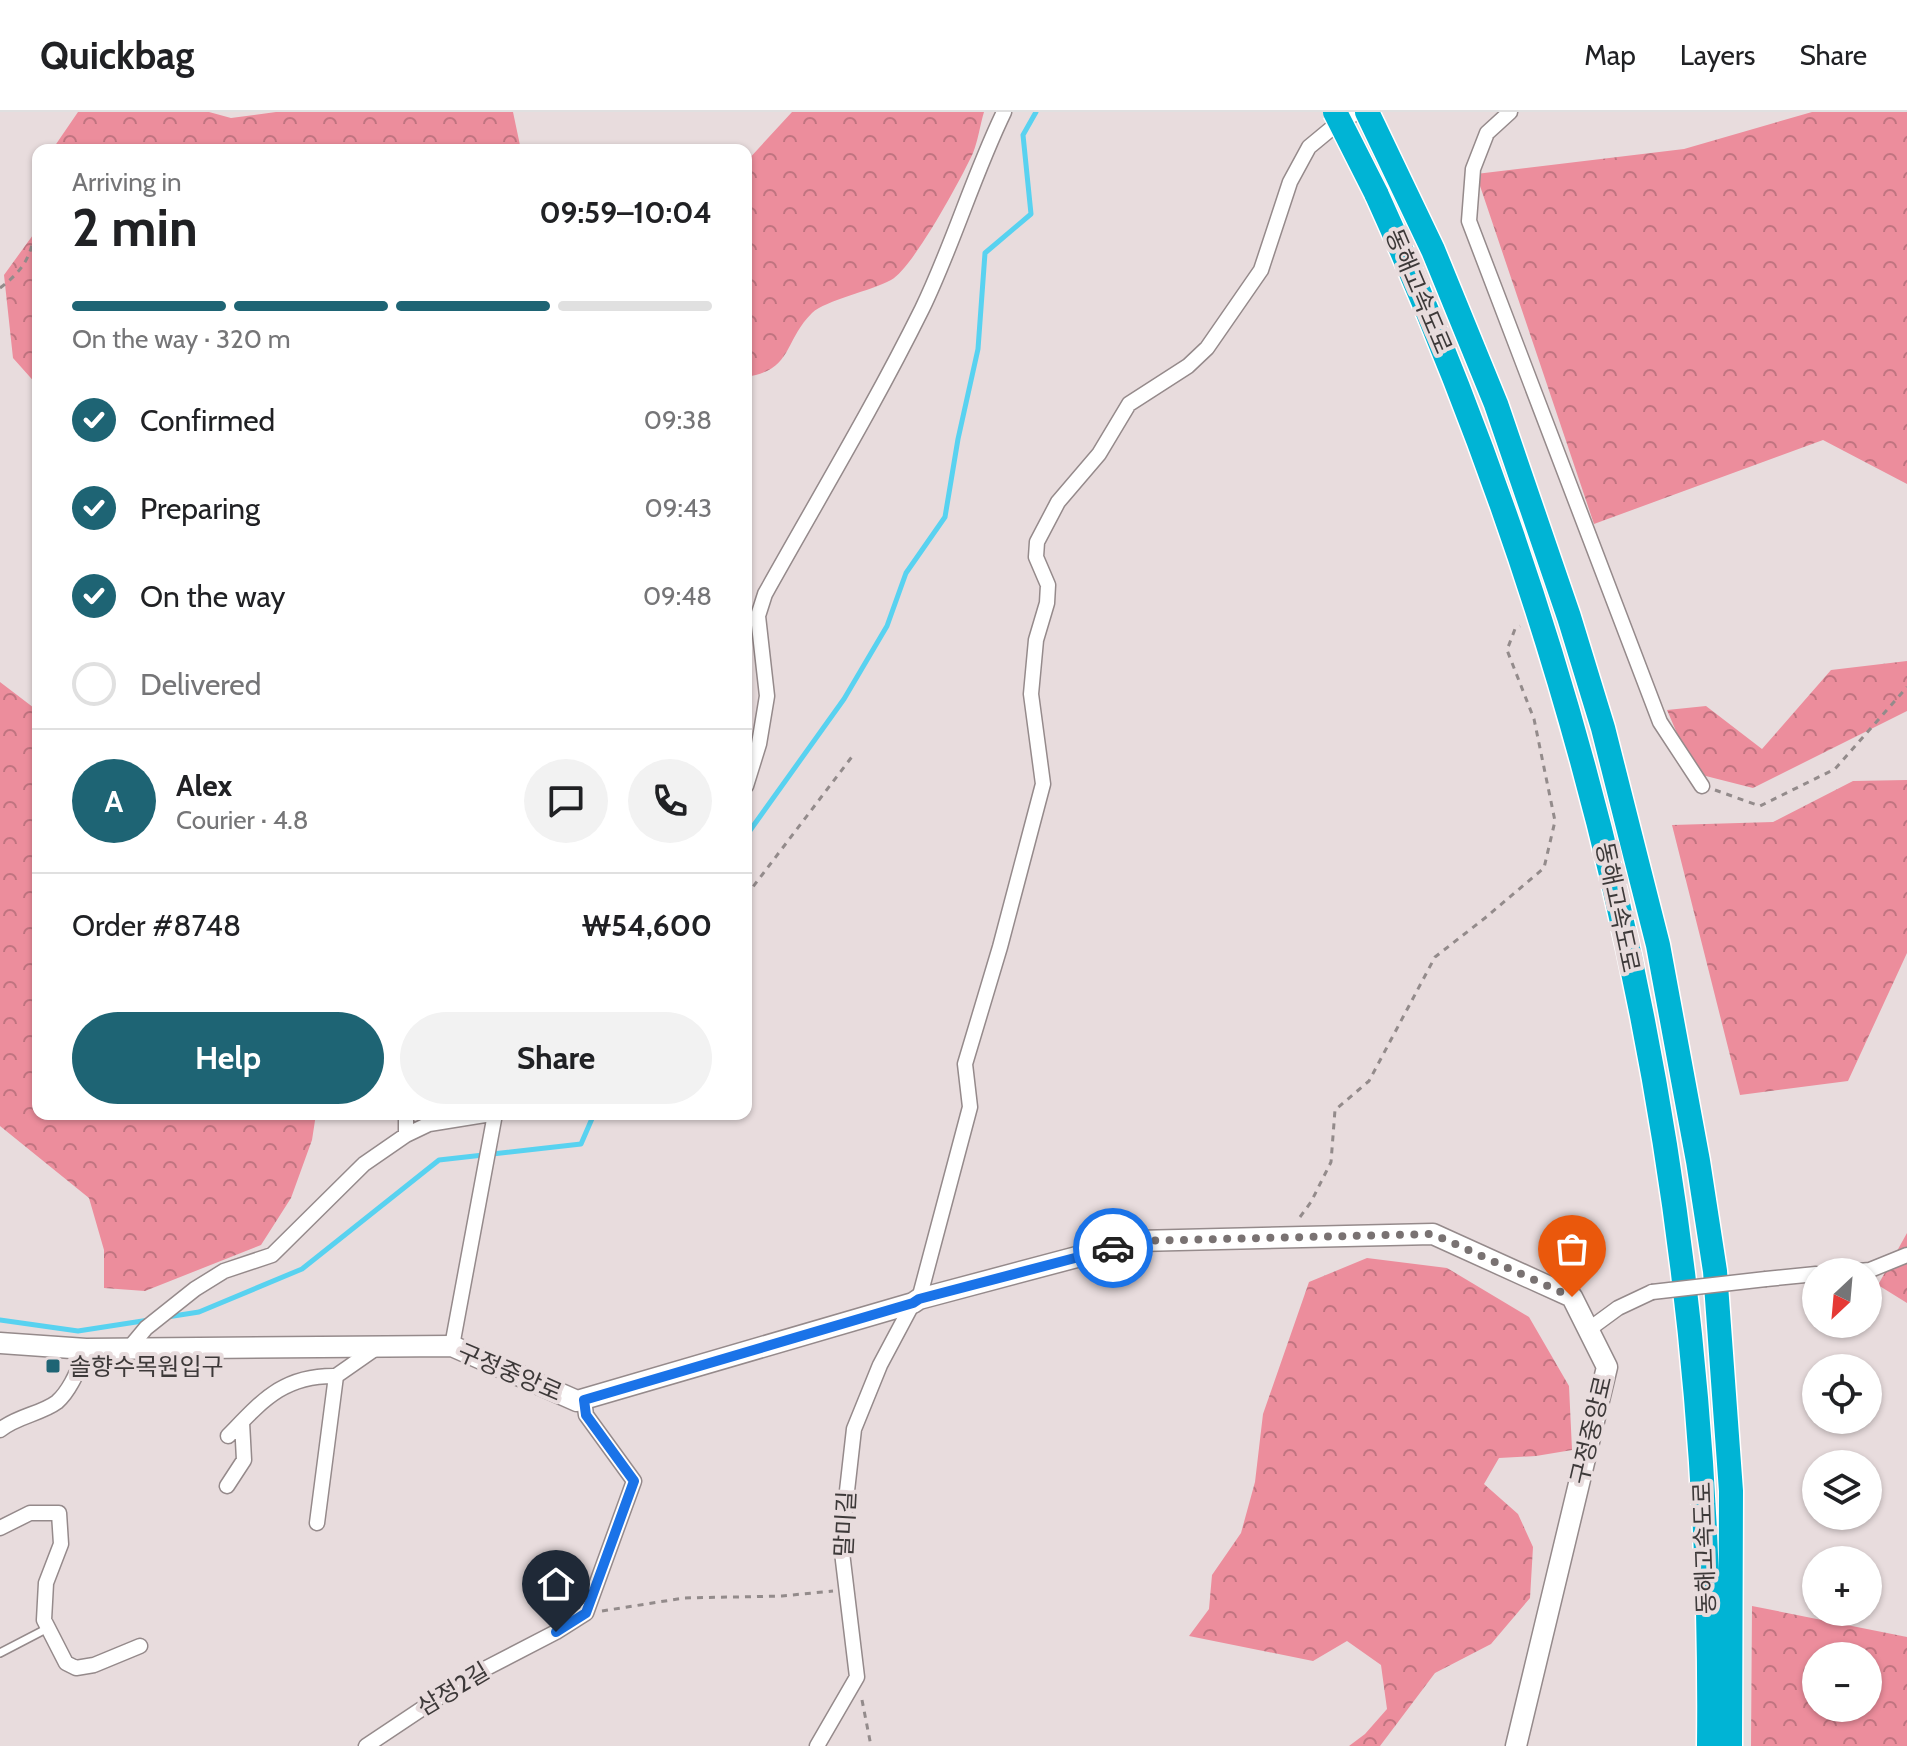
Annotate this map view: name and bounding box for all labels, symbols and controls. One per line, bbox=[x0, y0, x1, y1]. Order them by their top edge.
text: Quickbag bbox=[40, 32, 194, 79]
text: Map bbox=[1584, 38, 1636, 72]
text: Layers bbox=[1680, 38, 1755, 72]
text: Share bbox=[1799, 38, 1867, 72]
text: Arriving in bbox=[72, 166, 182, 198]
text: 09:59–10:04 bbox=[539, 194, 712, 231]
text: 2 min bbox=[72, 196, 198, 259]
street label: 동해고속도로 bbox=[1380, 224, 1458, 358]
text: On the way · 320 m bbox=[72, 323, 290, 355]
icon: check bbox=[72, 398, 116, 442]
text: Confirmed bbox=[140, 402, 275, 439]
text: 09:38 bbox=[644, 404, 712, 436]
icon: check bbox=[72, 486, 116, 530]
text: Preparing bbox=[140, 490, 260, 527]
text: 09:43 bbox=[645, 492, 712, 524]
icon: check bbox=[72, 574, 116, 618]
text: On the way bbox=[140, 578, 285, 615]
text: 09:48 bbox=[643, 580, 712, 612]
text: Delivered bbox=[140, 666, 261, 703]
button: chat bbox=[524, 759, 608, 843]
button: phone bbox=[628, 759, 712, 843]
text: Alex bbox=[176, 767, 232, 804]
text: A bbox=[105, 783, 123, 820]
text: Courier · 4.8 bbox=[176, 804, 309, 836]
street label: 동해고속도로 bbox=[1590, 839, 1646, 975]
text: Order #8748 bbox=[72, 907, 241, 944]
text: ₩54,600 bbox=[582, 907, 712, 944]
button: Help bbox=[72, 1012, 384, 1104]
button: Share bbox=[400, 1012, 712, 1104]
courier bbox=[1073, 1208, 1153, 1288]
pin bbox=[1538, 1215, 1606, 1297]
icon: car bbox=[1091, 1226, 1135, 1270]
icon: bag bbox=[1550, 1227, 1594, 1271]
north arrow bbox=[1802, 1258, 1882, 1338]
map controls bbox=[1802, 1258, 1882, 1722]
street label: 구정중앙로 bbox=[454, 1337, 566, 1407]
place label: 솔향수목원입구 bbox=[69, 1352, 224, 1381]
button: locate bbox=[1802, 1354, 1882, 1434]
marker: 솔향수목원입구 bbox=[44, 1357, 62, 1375]
street label: 구정중앙로 bbox=[1564, 1373, 1618, 1487]
button: layers bbox=[1802, 1450, 1882, 1530]
street label: 동해고속도로 bbox=[1687, 1481, 1721, 1615]
street label: 말미길 bbox=[829, 1490, 861, 1558]
button: + bbox=[1802, 1546, 1882, 1626]
pin bbox=[522, 1550, 590, 1632]
icon: home bbox=[534, 1562, 578, 1606]
button: − bbox=[1802, 1642, 1882, 1722]
street label: 삼정2길 bbox=[412, 1656, 494, 1722]

